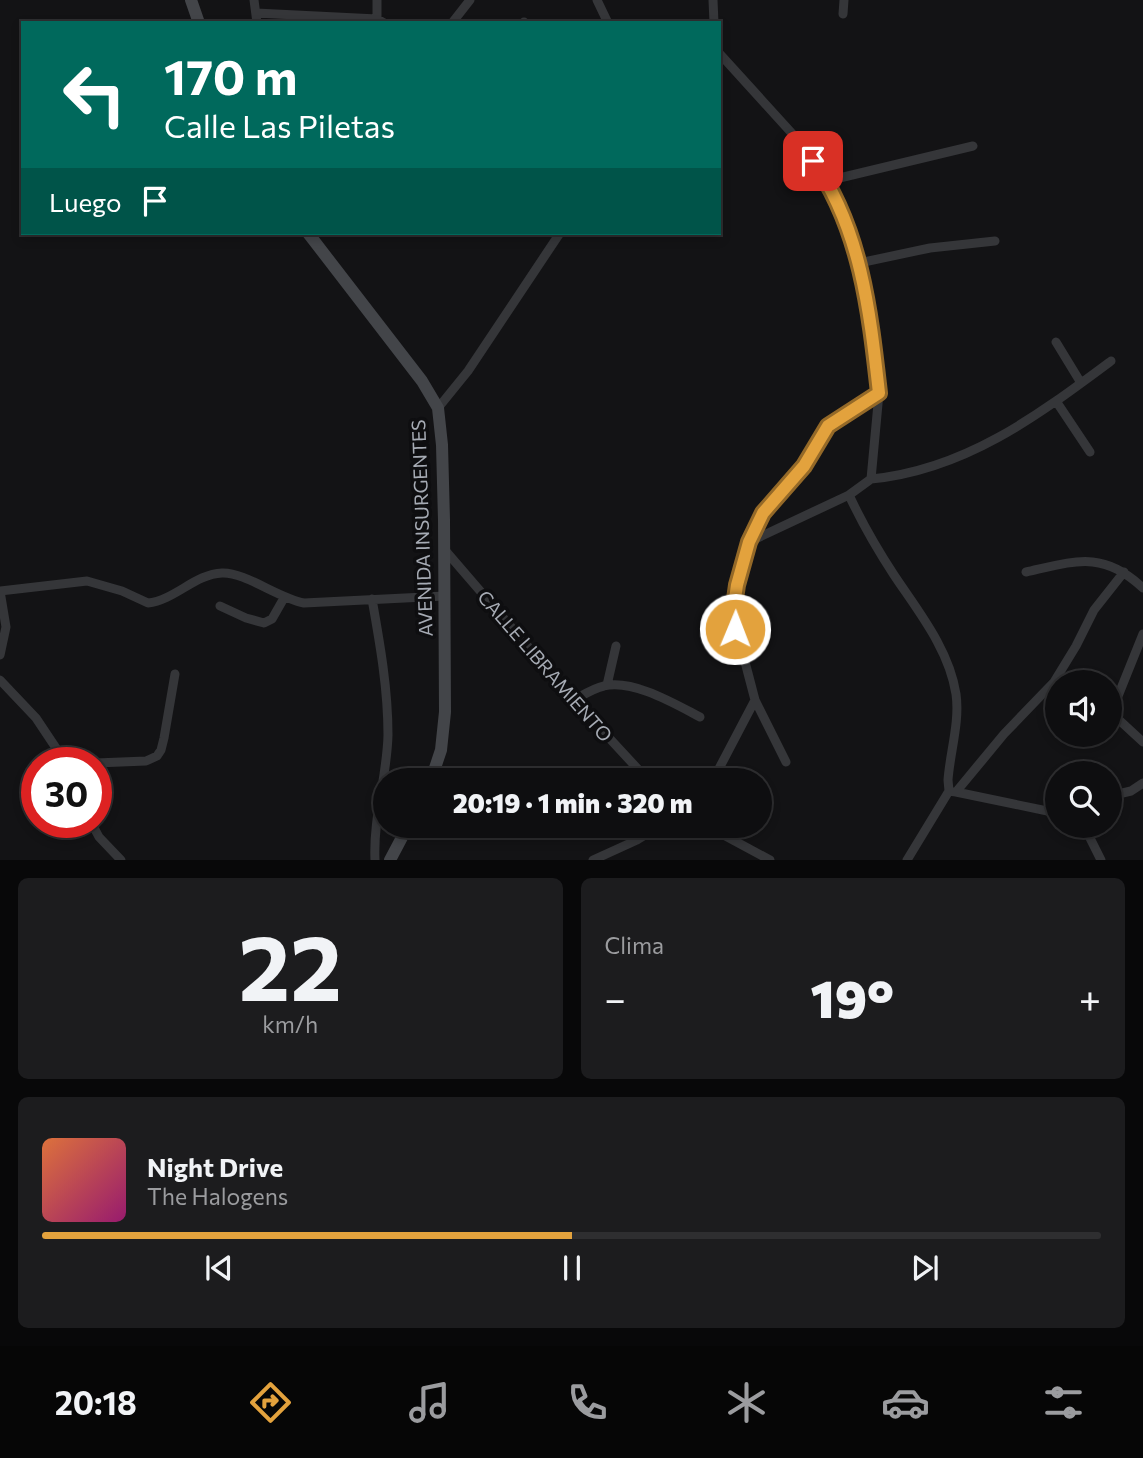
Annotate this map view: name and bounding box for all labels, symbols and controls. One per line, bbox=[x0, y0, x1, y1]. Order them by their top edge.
text: 170 m bbox=[164, 45, 297, 105]
icon: left bbox=[49, 49, 140, 140]
text: Calle Las Piletas bbox=[164, 105, 395, 145]
pin bbox=[783, 131, 843, 191]
icon: arrive bbox=[794, 142, 832, 180]
icon: arrive bbox=[136, 182, 174, 220]
text: Luego bbox=[49, 186, 122, 217]
street label: AVENIDA INSURGENTES bbox=[406, 419, 437, 637]
street label: CALLE LIBRAMIENTO bbox=[473, 585, 617, 746]
position arrow bbox=[698, 592, 772, 666]
map controls bbox=[1045, 670, 1122, 838]
button: sound bbox=[1045, 670, 1122, 747]
speed limit sign: 30 bbox=[21, 747, 112, 838]
button: search bbox=[1045, 761, 1122, 838]
text: 20:19 · 1 min · 320 m bbox=[453, 787, 692, 818]
text: 22 bbox=[238, 908, 342, 1020]
text: Clima bbox=[605, 931, 664, 959]
text: 19° bbox=[811, 965, 894, 1029]
text: − bbox=[605, 974, 626, 1021]
text: + bbox=[1079, 974, 1101, 1021]
text: km/h bbox=[262, 1010, 318, 1038]
text: Night Drive bbox=[147, 1151, 283, 1182]
text: The Halogens bbox=[147, 1182, 288, 1210]
icon: previous bbox=[200, 1249, 238, 1287]
icon: pause bbox=[553, 1249, 591, 1287]
icon: next bbox=[906, 1249, 944, 1287]
icon: directions bbox=[246, 1378, 295, 1427]
icon: music bbox=[405, 1378, 454, 1427]
icon: phone bbox=[563, 1378, 612, 1427]
icon: climate bbox=[722, 1378, 771, 1427]
icon: car bbox=[881, 1378, 930, 1427]
icon: filters bbox=[1039, 1378, 1088, 1427]
text: 20:18 bbox=[55, 1382, 137, 1422]

